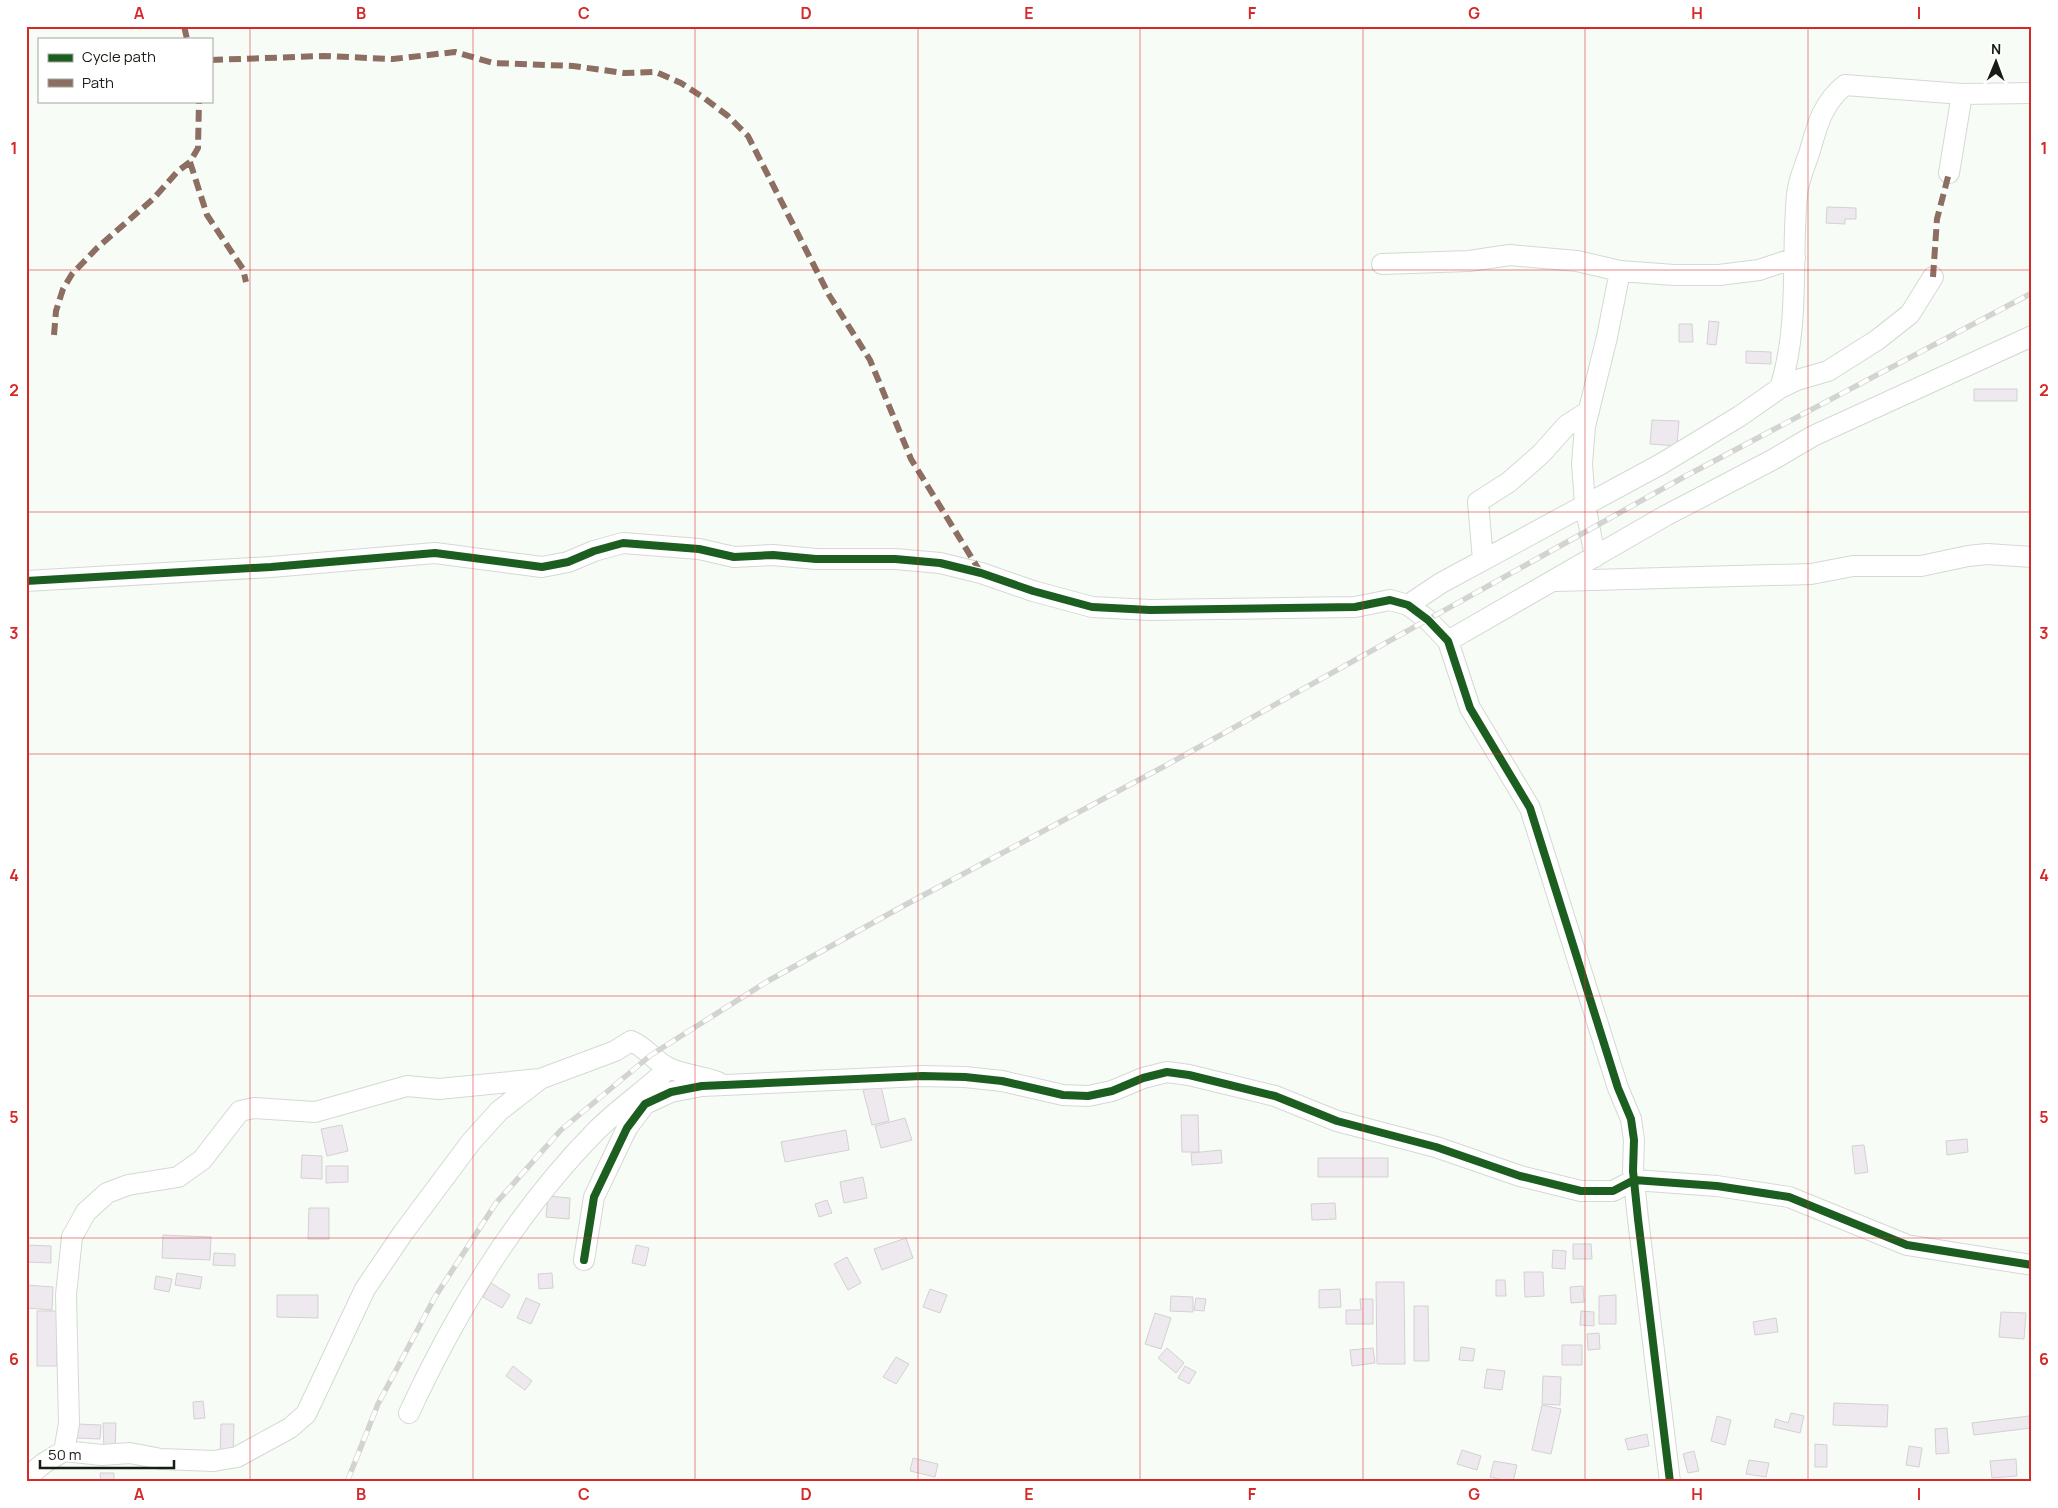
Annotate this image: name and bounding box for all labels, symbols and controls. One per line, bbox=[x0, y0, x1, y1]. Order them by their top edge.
text: A bbox=[134, 2, 145, 24]
text: B bbox=[356, 2, 366, 24]
text: C bbox=[578, 2, 590, 24]
text: D bbox=[800, 2, 812, 24]
text: E bbox=[1024, 2, 1034, 24]
text: F bbox=[1248, 2, 1257, 24]
text: G bbox=[1468, 2, 1480, 24]
text: H bbox=[1691, 2, 1703, 24]
text: I bbox=[1917, 2, 1921, 24]
legend bbox=[38, 38, 212, 102]
north arrow bbox=[1970, 38, 2020, 88]
text: N bbox=[1991, 39, 2001, 58]
text: Cycle path bbox=[82, 46, 156, 67]
text: Path bbox=[82, 72, 114, 93]
text: 1 bbox=[10, 137, 18, 159]
text: 1 bbox=[2040, 137, 2048, 159]
text: 2 bbox=[9, 379, 19, 401]
text: 2 bbox=[2039, 379, 2049, 401]
text: 3 bbox=[9, 622, 19, 644]
text: 3 bbox=[2039, 622, 2049, 644]
text: 4 bbox=[9, 864, 19, 886]
text: 4 bbox=[2039, 864, 2049, 886]
text: 5 bbox=[9, 1106, 19, 1128]
text: 5 bbox=[2039, 1106, 2049, 1128]
text: 6 bbox=[9, 1348, 19, 1370]
text: 6 bbox=[2039, 1348, 2049, 1370]
scale bar bbox=[40, 1438, 174, 1470]
text: 50 m bbox=[48, 1444, 82, 1465]
text: A bbox=[134, 1483, 145, 1505]
text: B bbox=[356, 1483, 366, 1505]
text: C bbox=[578, 1483, 590, 1505]
text: D bbox=[800, 1483, 812, 1505]
text: E bbox=[1024, 1483, 1034, 1505]
text: F bbox=[1248, 1483, 1257, 1505]
text: G bbox=[1468, 1483, 1480, 1505]
text: H bbox=[1691, 1483, 1703, 1505]
text: I bbox=[1917, 1483, 1921, 1505]

